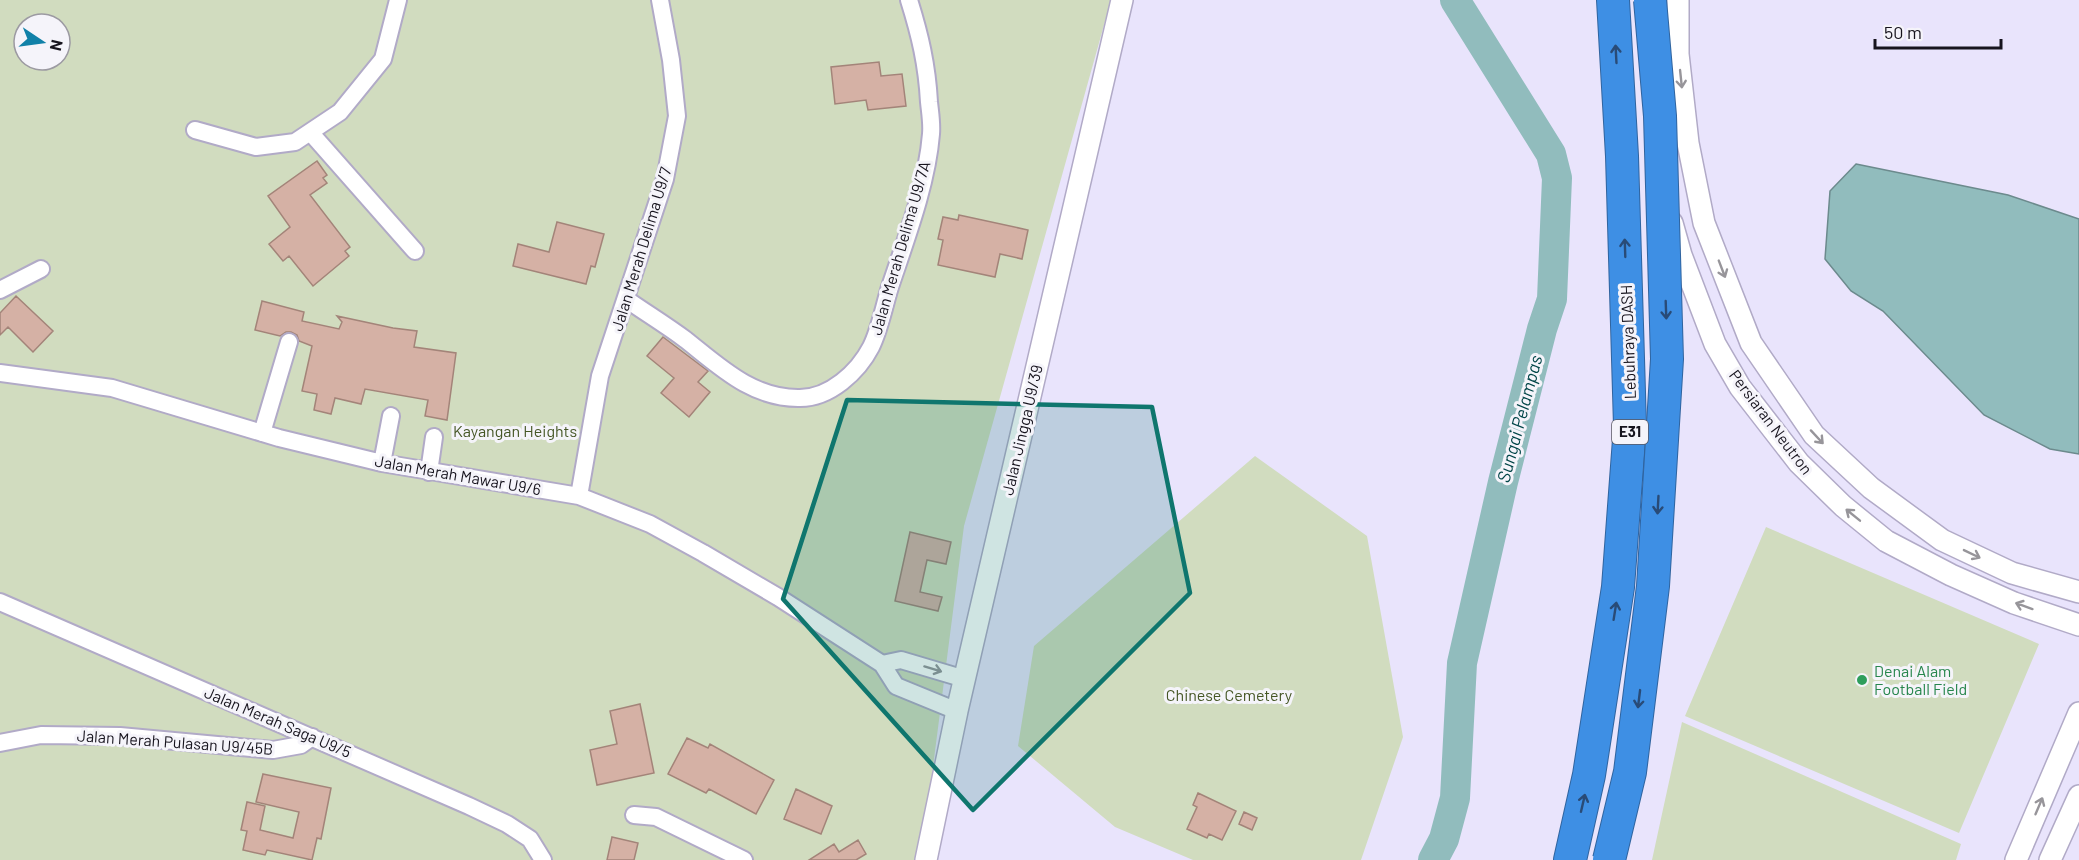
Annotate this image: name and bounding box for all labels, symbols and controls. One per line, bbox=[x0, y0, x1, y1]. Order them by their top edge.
north arrow bbox=[12, 12, 72, 72]
scale bar bbox=[1875, 12, 2001, 50]
text: 50 m bbox=[1884, 21, 1922, 43]
text: N bbox=[47, 38, 68, 53]
one-way arrow bbox=[1611, 44, 1622, 64]
one-way arrow bbox=[1675, 69, 1686, 89]
street label: Jalan Merah Delima U9/7A bbox=[866, 158, 934, 337]
street label: Jalan Merah Delima U9/7 bbox=[607, 164, 675, 333]
one-way arrow bbox=[1619, 239, 1631, 259]
one-way arrow bbox=[1717, 259, 1728, 278]
street label: Lebuhraya DASH bbox=[1616, 284, 1639, 400]
one-way arrow bbox=[1660, 300, 1671, 320]
water label: Sungai Pelampas bbox=[1491, 353, 1547, 485]
street label: Jalan Jingga U9/39 bbox=[997, 363, 1046, 497]
street label: Persiaran Neutron bbox=[1726, 366, 1817, 478]
road number: E31 bbox=[1612, 420, 1648, 444]
park label: Kayangan Heights bbox=[453, 421, 577, 440]
one-way arrow bbox=[1810, 429, 1824, 444]
street label: Jalan Merah Mawar U9/6 bbox=[374, 451, 543, 498]
one-way arrow bbox=[1653, 494, 1664, 514]
one-way arrow bbox=[1845, 508, 1861, 521]
one-way arrow bbox=[1962, 549, 1980, 561]
one-way arrow bbox=[2015, 599, 2034, 610]
one-way arrow bbox=[1609, 601, 1620, 621]
place label: Denai Alam Football Field bbox=[1874, 661, 1967, 698]
one-way arrow bbox=[923, 664, 942, 675]
marker: Denai Alam Football Field bbox=[1855, 673, 1869, 687]
street label: Jalan Merah Saga U9/5 bbox=[202, 682, 354, 761]
park label: Chinese Cemetery bbox=[1166, 685, 1293, 704]
one-way arrow bbox=[1633, 688, 1644, 708]
street label: Jalan Merah Pulasan U9/45B bbox=[76, 725, 274, 758]
one-way arrow bbox=[1577, 794, 1589, 813]
one-way arrow bbox=[2034, 798, 2045, 816]

